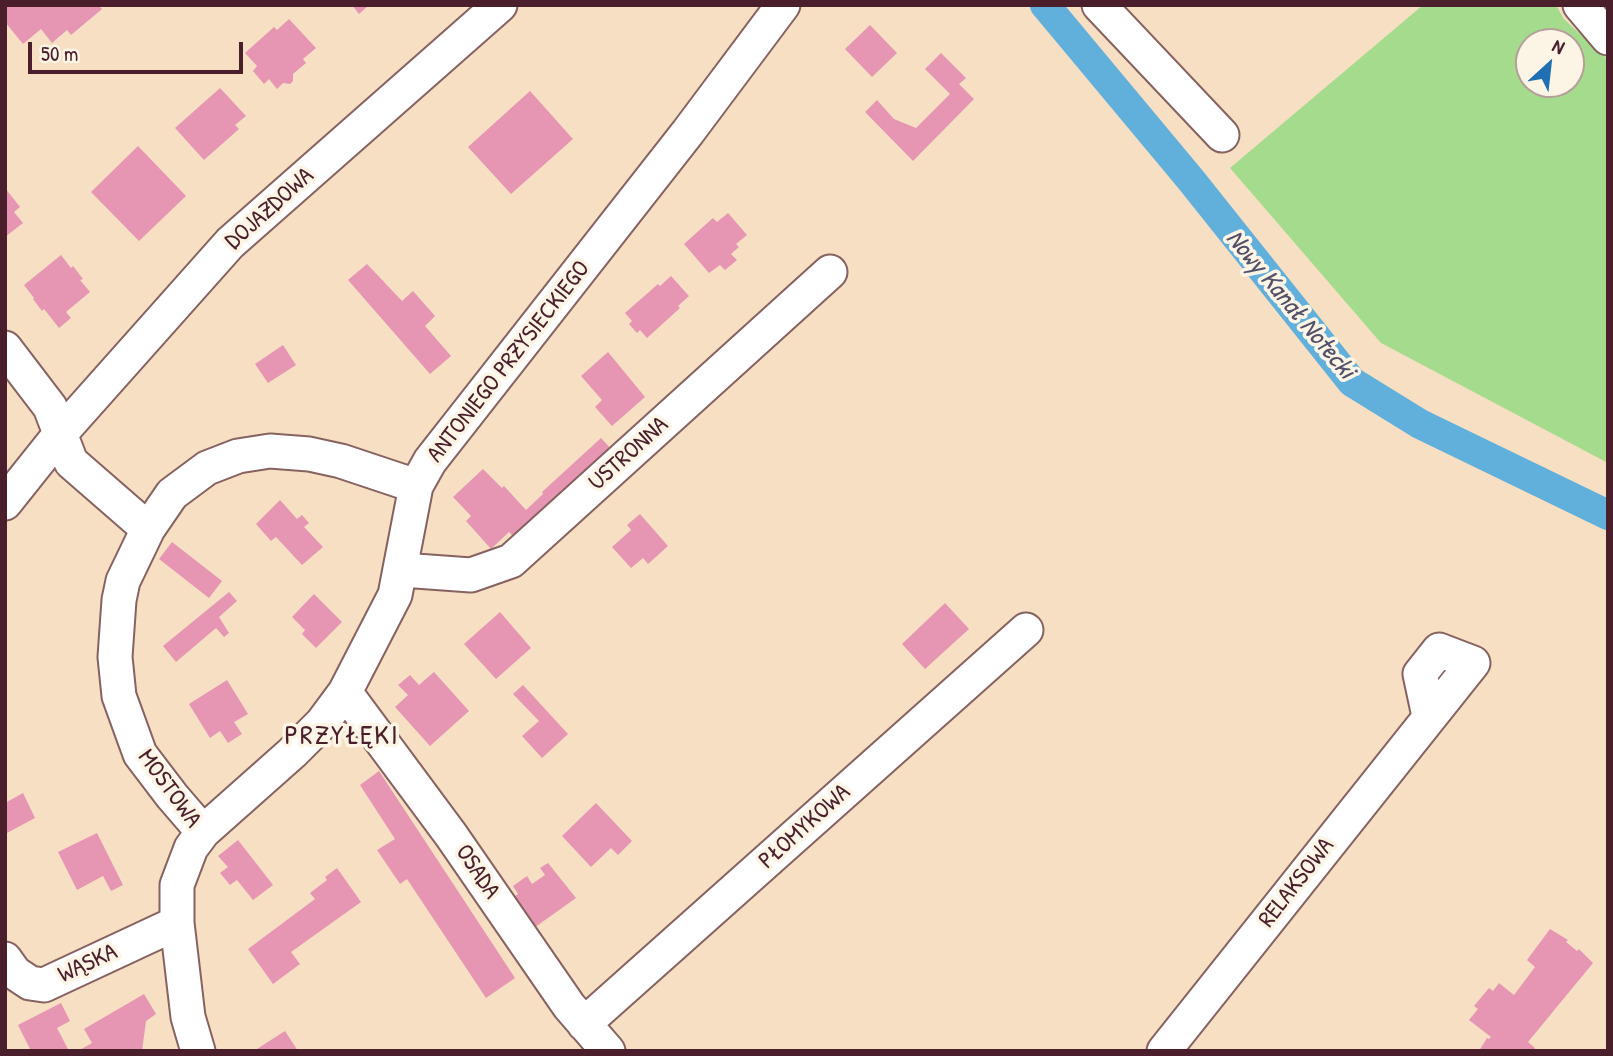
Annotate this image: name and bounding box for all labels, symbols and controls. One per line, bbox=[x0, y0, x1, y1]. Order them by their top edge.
scale bar bbox=[32, 28, 247, 72]
north arrow bbox=[1515, 28, 1585, 98]
text: N bbox=[1548, 32, 1569, 60]
text: 50 m bbox=[41, 39, 78, 68]
street label: DOJAZDOWA bbox=[220, 162, 320, 256]
water label: Nowy Kanał Notecki bbox=[1219, 224, 1361, 386]
street label: ANTONIEGO PRZYSIECKIEGO bbox=[421, 256, 597, 468]
street label: USTRONNA bbox=[583, 411, 675, 497]
district label: PRZYŁĘKI bbox=[286, 720, 398, 754]
street label: MOSTOWA bbox=[131, 744, 207, 834]
street label: PŁOMYKOWA bbox=[753, 779, 857, 875]
street label: RELAKSOWA bbox=[1253, 833, 1341, 933]
street label: OSADA bbox=[449, 839, 505, 905]
street label: WĄSKA bbox=[54, 938, 122, 990]

